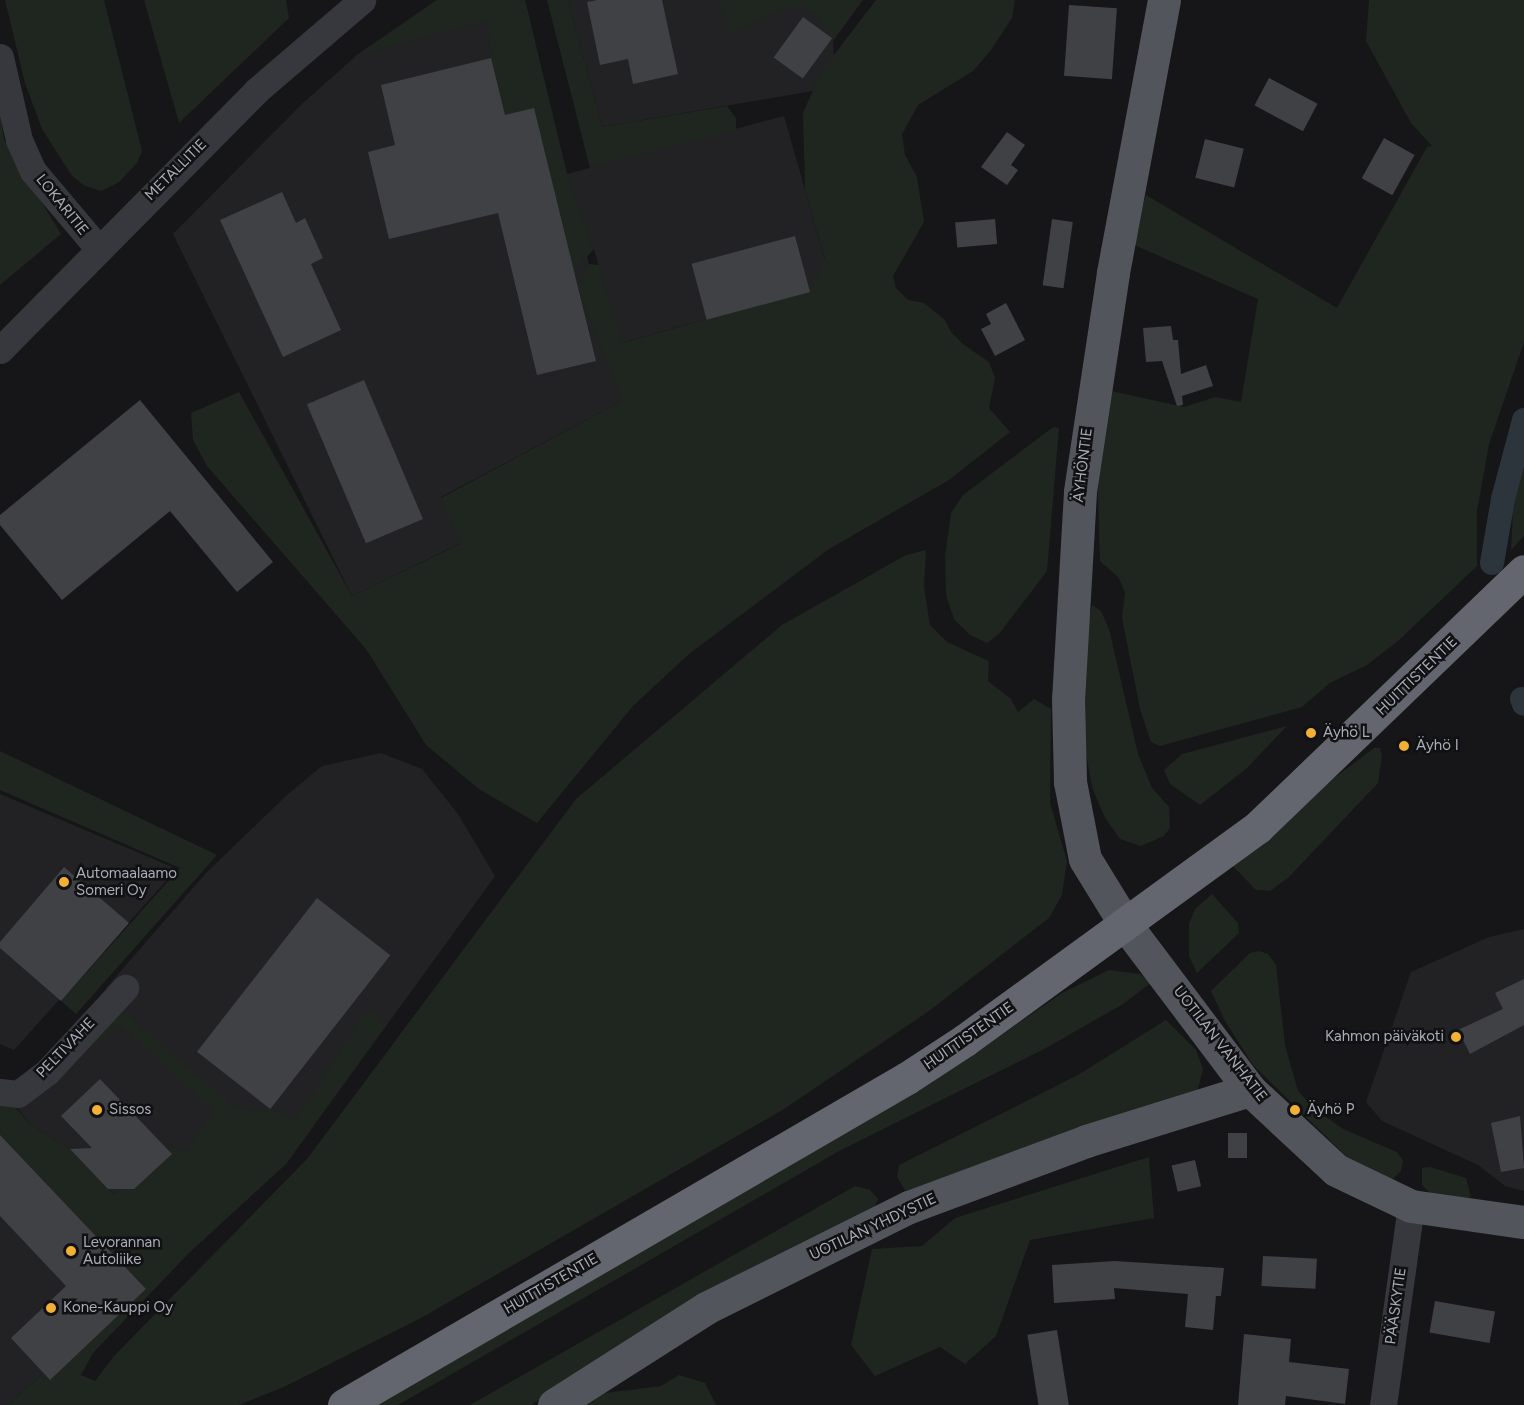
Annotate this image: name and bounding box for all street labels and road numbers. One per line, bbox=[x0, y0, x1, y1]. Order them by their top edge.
street label: METALLITIE bbox=[141, 135, 211, 205]
street label: LOKARITIE bbox=[32, 171, 92, 239]
street label: ÄYHÖNTIE bbox=[1069, 427, 1097, 503]
street label: HUITTISTENTIE bbox=[1373, 633, 1461, 719]
street label: UOTILAN VANHATIE bbox=[1169, 983, 1271, 1105]
street label: HUITTISTENTIE bbox=[921, 998, 1017, 1074]
street label: PELTIVAHE bbox=[33, 1014, 99, 1082]
street label: UOTILAN YHDYSTIE bbox=[807, 1190, 939, 1264]
street label: HUITTISTENTIE bbox=[501, 1250, 601, 1318]
street label: PÄÄSKYTIE bbox=[1382, 1266, 1410, 1346]

